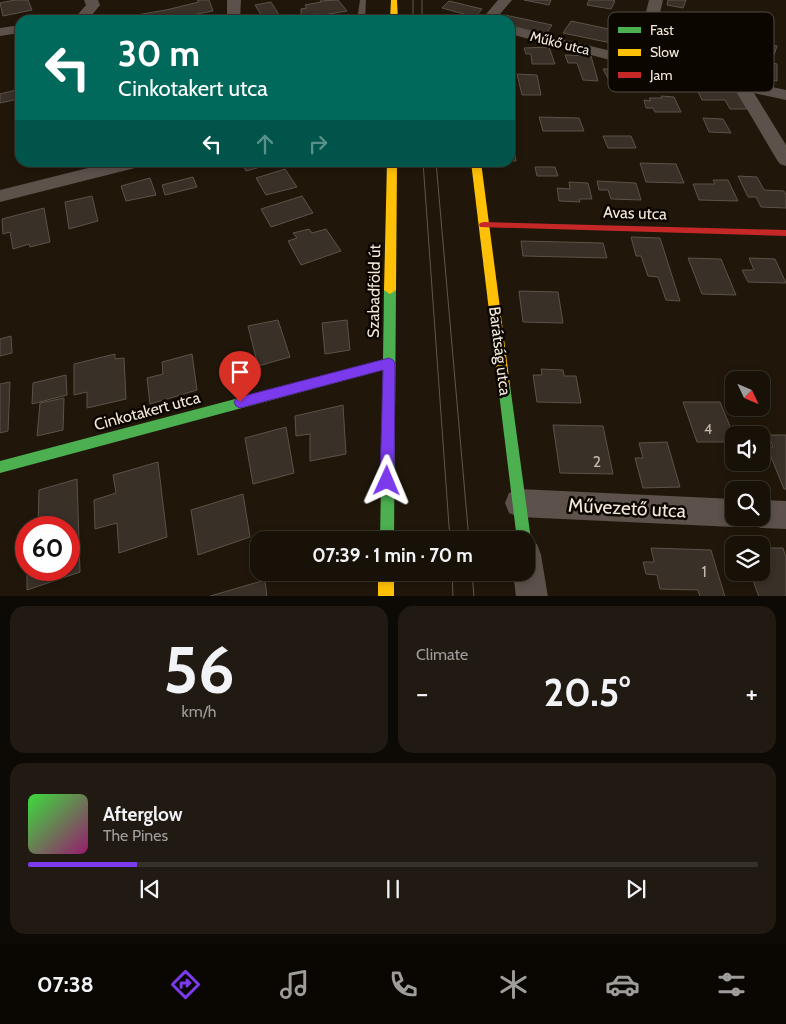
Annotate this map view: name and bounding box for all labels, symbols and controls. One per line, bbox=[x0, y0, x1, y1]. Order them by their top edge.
legend bbox=[608, 12, 774, 92]
text: Fast bbox=[650, 21, 674, 39]
street label: Műkő utca bbox=[528, 27, 592, 59]
text: 30 m bbox=[118, 32, 200, 75]
icon: left bbox=[35, 35, 100, 100]
text: Slow bbox=[650, 43, 679, 61]
text: Jam bbox=[649, 66, 672, 84]
text: Cinkotakert utca bbox=[118, 75, 268, 102]
icon: left bbox=[198, 130, 226, 158]
icon: ahead bbox=[251, 130, 279, 158]
icon: right bbox=[304, 130, 332, 158]
street label: Avas utca bbox=[603, 202, 667, 224]
street label: Szabadföld út bbox=[364, 243, 384, 338]
street label: Barátság utca bbox=[485, 305, 515, 397]
pin bbox=[219, 351, 261, 402]
icon: arrive bbox=[226, 358, 254, 386]
north arrow bbox=[725, 371, 770, 416]
map controls bbox=[725, 371, 770, 581]
street label: Cinkotakert utca bbox=[92, 388, 202, 434]
house number: 4 bbox=[704, 420, 712, 438]
button: sound bbox=[725, 426, 770, 471]
house number: 2 bbox=[593, 452, 601, 471]
position arrow bbox=[360, 454, 412, 506]
button: search bbox=[725, 481, 770, 526]
street label: Művezető utca bbox=[568, 493, 686, 523]
speed limit sign: 60 bbox=[15, 516, 80, 581]
button: layers bbox=[725, 536, 770, 581]
text: 07:39 · 1 min · 70 m bbox=[312, 544, 473, 567]
house number: 1 bbox=[701, 562, 707, 581]
text: 56 bbox=[163, 630, 235, 709]
text: Climate bbox=[416, 645, 468, 664]
text: 20.5° bbox=[544, 669, 630, 716]
text: − bbox=[416, 676, 428, 710]
text: + bbox=[746, 676, 758, 710]
text: km/h bbox=[181, 702, 217, 721]
text: Afterglow bbox=[103, 803, 183, 826]
text: The Pines bbox=[103, 826, 168, 845]
icon: previous bbox=[136, 875, 164, 903]
icon: pause bbox=[379, 875, 407, 903]
icon: next bbox=[622, 875, 650, 903]
icon: directions bbox=[168, 967, 203, 1002]
icon: music bbox=[277, 967, 312, 1002]
icon: phone bbox=[386, 967, 421, 1002]
icon: climate bbox=[496, 967, 531, 1002]
icon: car bbox=[605, 967, 640, 1002]
icon: filters bbox=[714, 967, 749, 1002]
text: 07:38 bbox=[37, 971, 94, 998]

